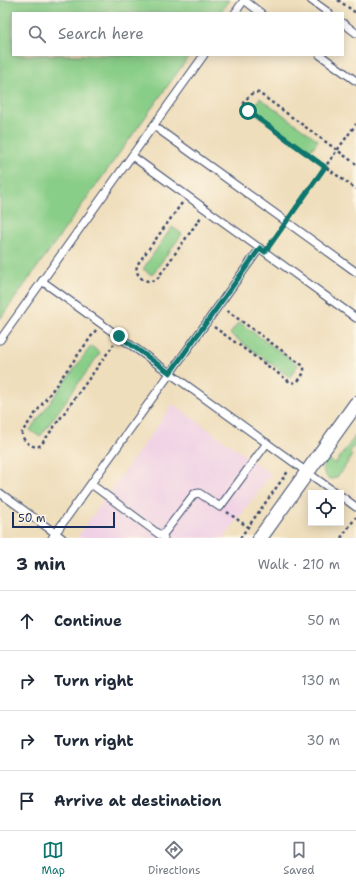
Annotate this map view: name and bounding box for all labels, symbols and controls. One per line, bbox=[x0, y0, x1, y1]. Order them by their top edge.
search box bbox=[12, 12, 344, 56]
icon: search bbox=[26, 23, 48, 45]
text: Search here bbox=[58, 24, 144, 44]
route start bbox=[239, 102, 257, 120]
route end bbox=[110, 327, 128, 345]
map controls bbox=[308, 490, 344, 526]
button: locate bbox=[308, 490, 344, 526]
scale bar bbox=[12, 510, 115, 529]
text: 50 m bbox=[18, 511, 46, 526]
text: 3 min bbox=[16, 553, 66, 575]
text: Walk · 210 m bbox=[258, 556, 340, 573]
icon: ahead bbox=[16, 610, 38, 632]
text: Continue bbox=[54, 611, 122, 631]
text: 50 m bbox=[307, 612, 340, 629]
icon: right bbox=[16, 670, 38, 692]
text: Turn right bbox=[54, 671, 134, 691]
text: 130 m bbox=[302, 672, 340, 689]
icon: right bbox=[16, 730, 38, 752]
text: Turn right bbox=[54, 731, 134, 751]
text: 30 m bbox=[306, 732, 340, 749]
icon: arrive bbox=[16, 790, 38, 812]
text: Arrive at destination bbox=[54, 791, 222, 811]
tab: Map bbox=[41, 839, 65, 878]
tab: Directions bbox=[148, 839, 200, 878]
tab: Saved bbox=[283, 839, 315, 878]

